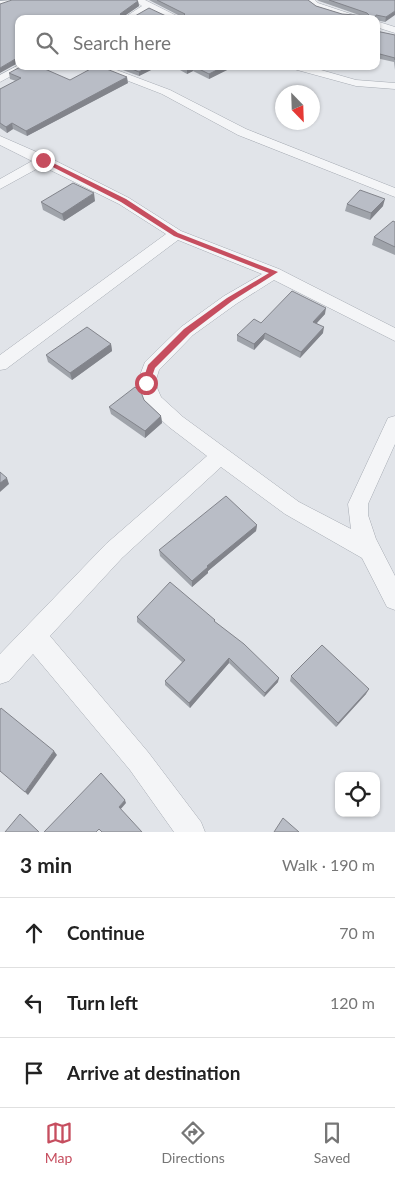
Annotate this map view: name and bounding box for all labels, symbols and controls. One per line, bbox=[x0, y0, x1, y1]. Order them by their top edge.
search box bbox=[15, 15, 380, 70]
icon: search bbox=[33, 29, 61, 57]
text: Search here bbox=[73, 31, 171, 54]
north arrow bbox=[275, 85, 320, 130]
route end bbox=[32, 149, 55, 172]
route start bbox=[135, 372, 158, 395]
map controls bbox=[335, 772, 380, 817]
button: locate bbox=[335, 772, 380, 817]
text: 3 min bbox=[20, 852, 72, 877]
text: Walk · 190 m bbox=[282, 855, 375, 874]
icon: ahead bbox=[20, 919, 48, 947]
text: Continue bbox=[67, 921, 145, 944]
text: 70 m bbox=[339, 923, 375, 942]
icon: left bbox=[20, 989, 48, 1017]
text: Turn left bbox=[67, 991, 138, 1014]
text: 120 m bbox=[330, 993, 375, 1012]
icon: arrive bbox=[20, 1059, 48, 1087]
text: Arrive at destination bbox=[67, 1061, 240, 1084]
tab: Map bbox=[45, 1119, 73, 1166]
tab: Directions bbox=[162, 1119, 225, 1166]
tab: Saved bbox=[314, 1119, 350, 1166]

